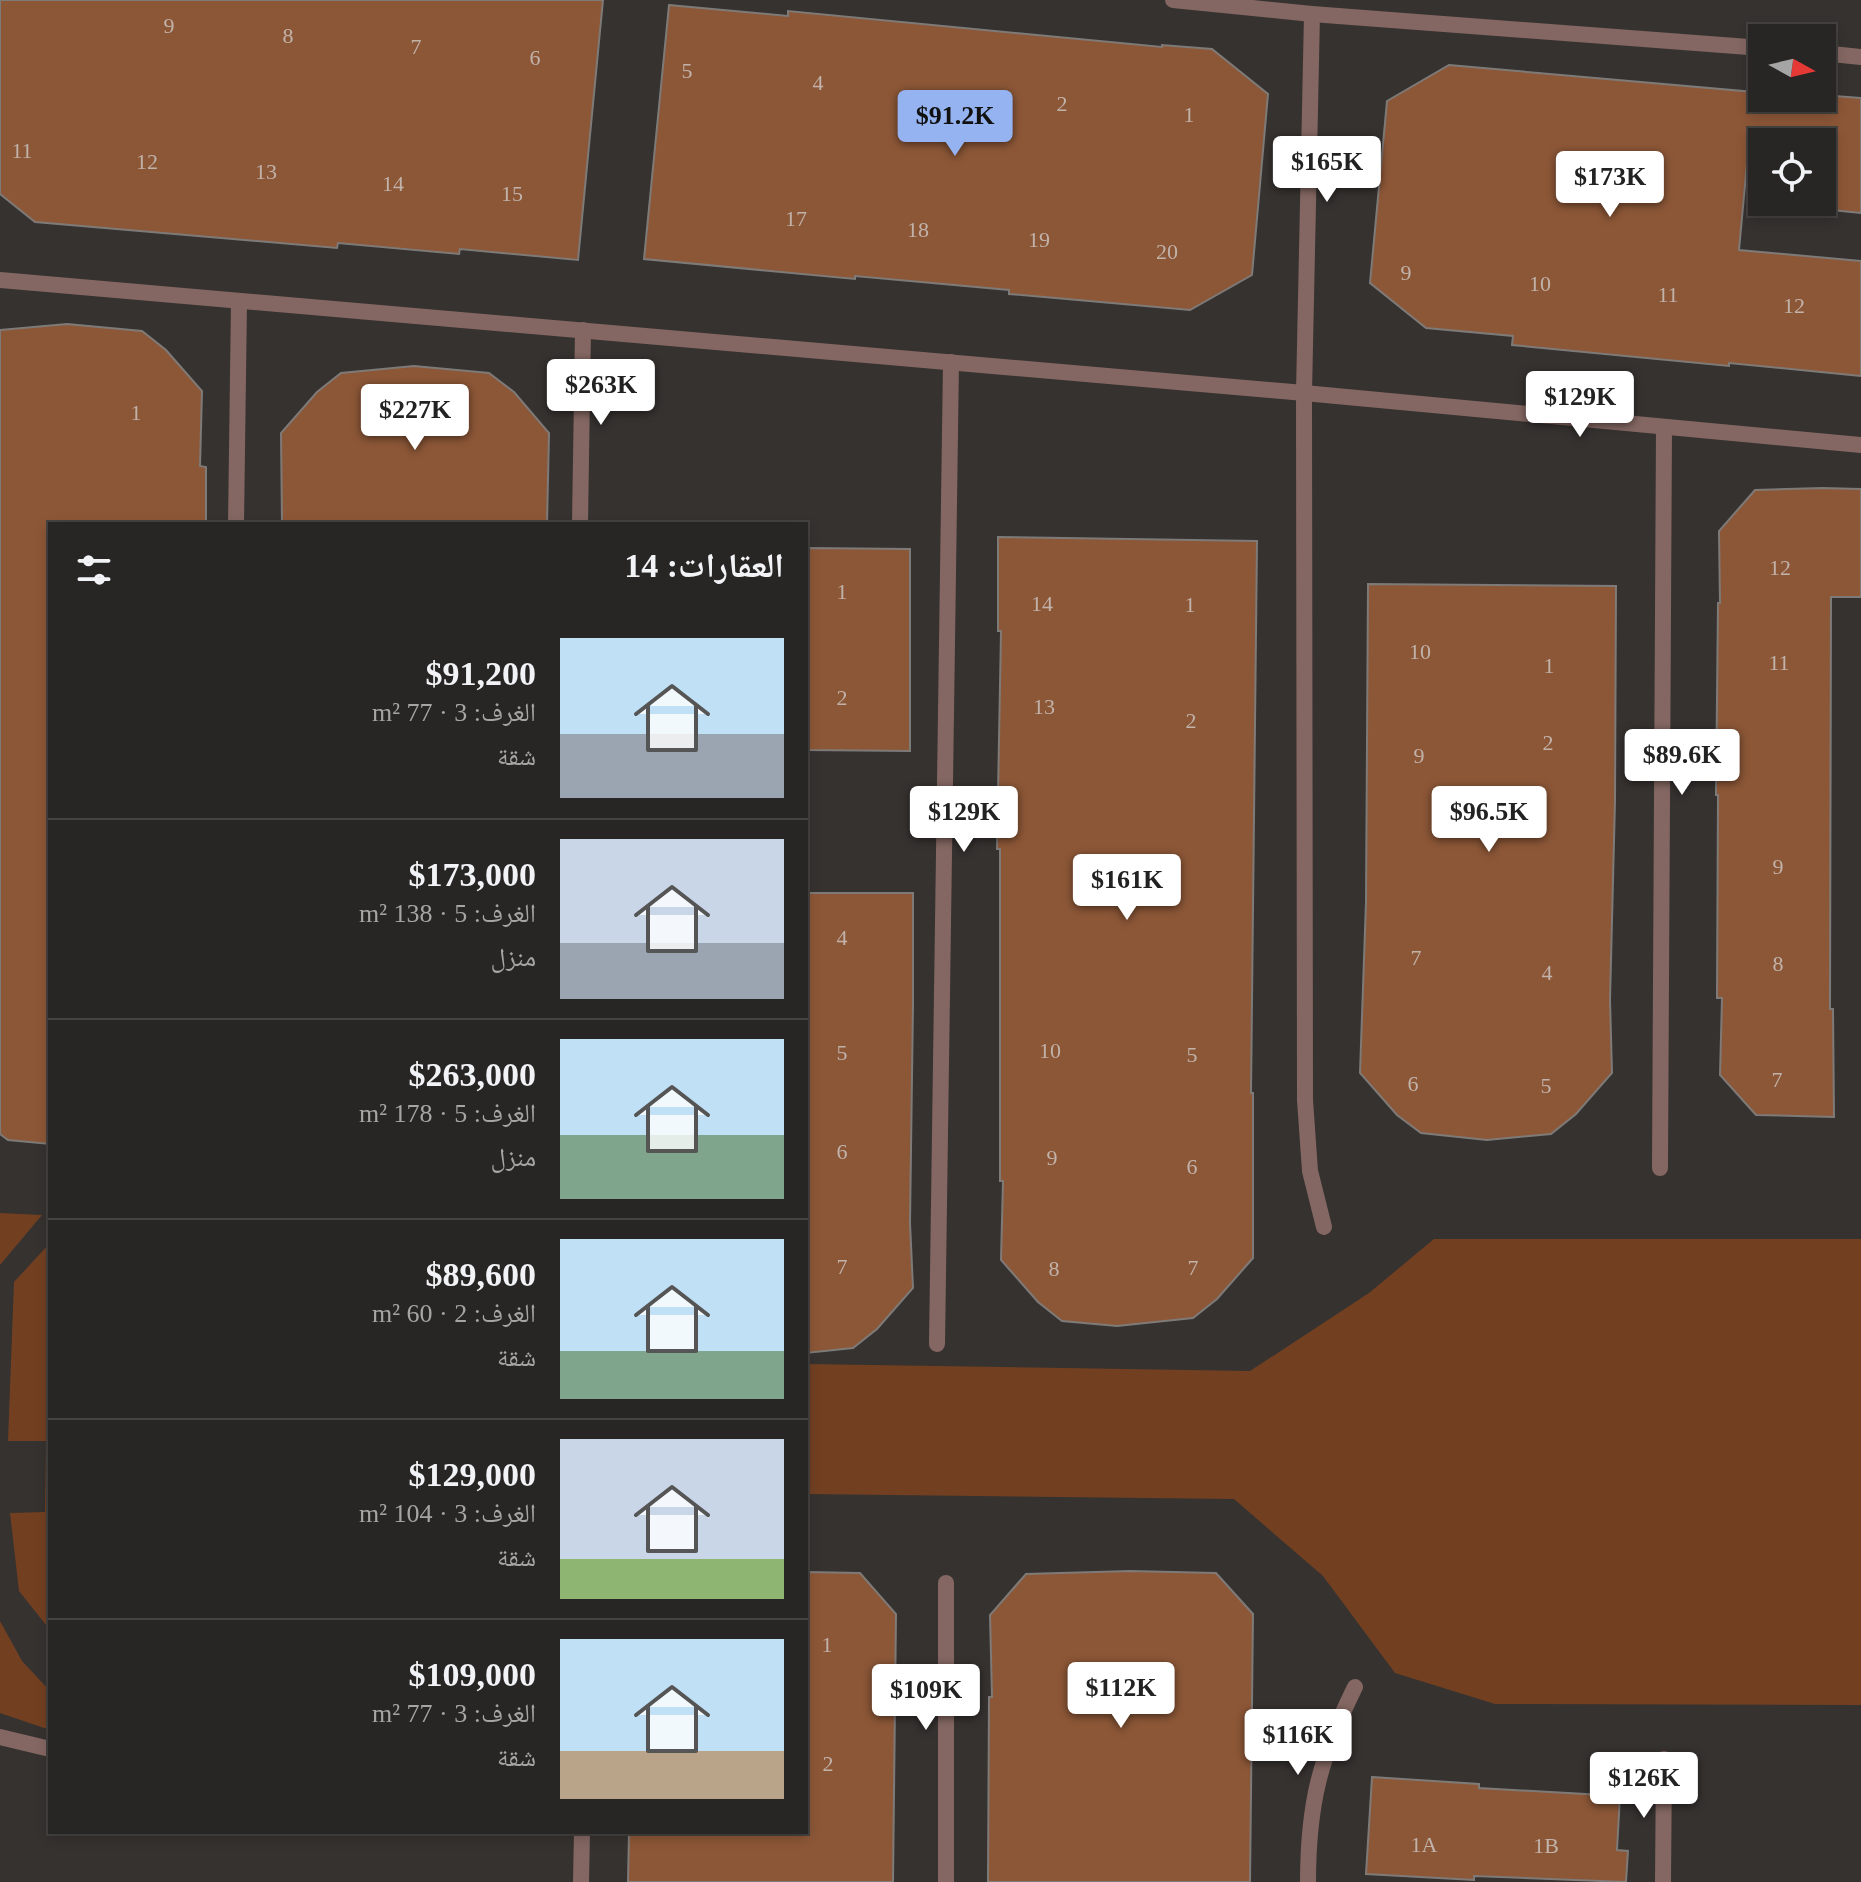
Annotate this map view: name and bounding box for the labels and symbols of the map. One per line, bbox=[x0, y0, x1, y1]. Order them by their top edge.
house number: 9 bbox=[164, 13, 175, 38]
house number: 8 bbox=[283, 23, 294, 48]
north arrow bbox=[1748, 24, 1836, 112]
house number: 7 bbox=[411, 34, 422, 59]
house number: 6 bbox=[530, 45, 541, 70]
house number: 5 bbox=[682, 58, 693, 83]
house number: 4 bbox=[813, 70, 824, 95]
pin: $91.2K bbox=[890, 90, 1020, 158]
house number: 2 bbox=[1057, 91, 1068, 116]
house number: 1 bbox=[1184, 102, 1195, 127]
pin: $165K bbox=[1271, 136, 1383, 204]
house number: 11 bbox=[11, 138, 33, 163]
house number: 12 bbox=[136, 149, 158, 174]
pin: $173K bbox=[1554, 151, 1666, 219]
house number: 13 bbox=[255, 159, 277, 184]
house number: 14 bbox=[382, 171, 404, 196]
house number: 15 bbox=[501, 181, 523, 206]
house number: 17 bbox=[785, 206, 807, 231]
house number: 18 bbox=[907, 217, 929, 242]
house number: 19 bbox=[1028, 227, 1050, 252]
house number: 20 bbox=[1156, 239, 1178, 264]
house number: 9 bbox=[1401, 260, 1412, 285]
house number: 10 bbox=[1529, 271, 1551, 296]
house number: 11 bbox=[1657, 282, 1679, 307]
house number: 12 bbox=[1783, 293, 1805, 318]
pin: $263K bbox=[545, 359, 657, 427]
pin: $129K bbox=[1524, 371, 1636, 439]
pin: $227K bbox=[359, 384, 471, 452]
house number: 1 bbox=[131, 400, 142, 425]
house number: 12 bbox=[1769, 555, 1791, 580]
house number: 1 bbox=[837, 579, 848, 604]
house number: 14 bbox=[1031, 591, 1053, 616]
house number: 1 bbox=[1185, 592, 1196, 617]
house number: 10 bbox=[1409, 639, 1431, 664]
house number: 11 bbox=[1768, 650, 1790, 675]
house number: 1 bbox=[1544, 653, 1555, 678]
house number: 2 bbox=[837, 685, 848, 710]
house number: 13 bbox=[1033, 694, 1055, 719]
house number: 2 bbox=[1186, 708, 1197, 733]
pin: $89.6K bbox=[1617, 729, 1747, 797]
house number: 2 bbox=[1543, 730, 1554, 755]
house number: 9 bbox=[1414, 743, 1425, 768]
pin: $129K bbox=[908, 786, 1020, 854]
pin: $96.5K bbox=[1424, 786, 1554, 854]
pin: $161K bbox=[1071, 854, 1183, 922]
house number: 9 bbox=[1773, 854, 1784, 879]
house number: 4 bbox=[837, 925, 848, 950]
house number: 7 bbox=[1411, 945, 1422, 970]
house number: 8 bbox=[1773, 951, 1784, 976]
house number: 4 bbox=[1542, 960, 1553, 985]
house number: 10 bbox=[1039, 1038, 1061, 1063]
house number: 5 bbox=[837, 1040, 848, 1065]
house number: 5 bbox=[1187, 1042, 1198, 1067]
house number: 7 bbox=[1772, 1067, 1783, 1092]
house number: 6 bbox=[1408, 1071, 1419, 1096]
house number: 5 bbox=[1541, 1073, 1552, 1098]
house number: 6 bbox=[837, 1139, 848, 1164]
house number: 9 bbox=[1047, 1145, 1058, 1170]
house number: 6 bbox=[1187, 1154, 1198, 1179]
house number: 7 bbox=[837, 1254, 848, 1279]
house number: 7 bbox=[1188, 1255, 1199, 1280]
house number: 8 bbox=[1049, 1256, 1060, 1281]
house number: 1 bbox=[822, 1632, 833, 1657]
pin: $112K bbox=[1065, 1662, 1177, 1730]
pin: $109K bbox=[870, 1664, 982, 1732]
pin: $116K bbox=[1242, 1709, 1354, 1777]
house number: 2 bbox=[823, 1751, 834, 1776]
pin: $126K bbox=[1588, 1752, 1700, 1820]
house number: 1A bbox=[1411, 1832, 1438, 1857]
house number: 1B bbox=[1533, 1833, 1559, 1858]

